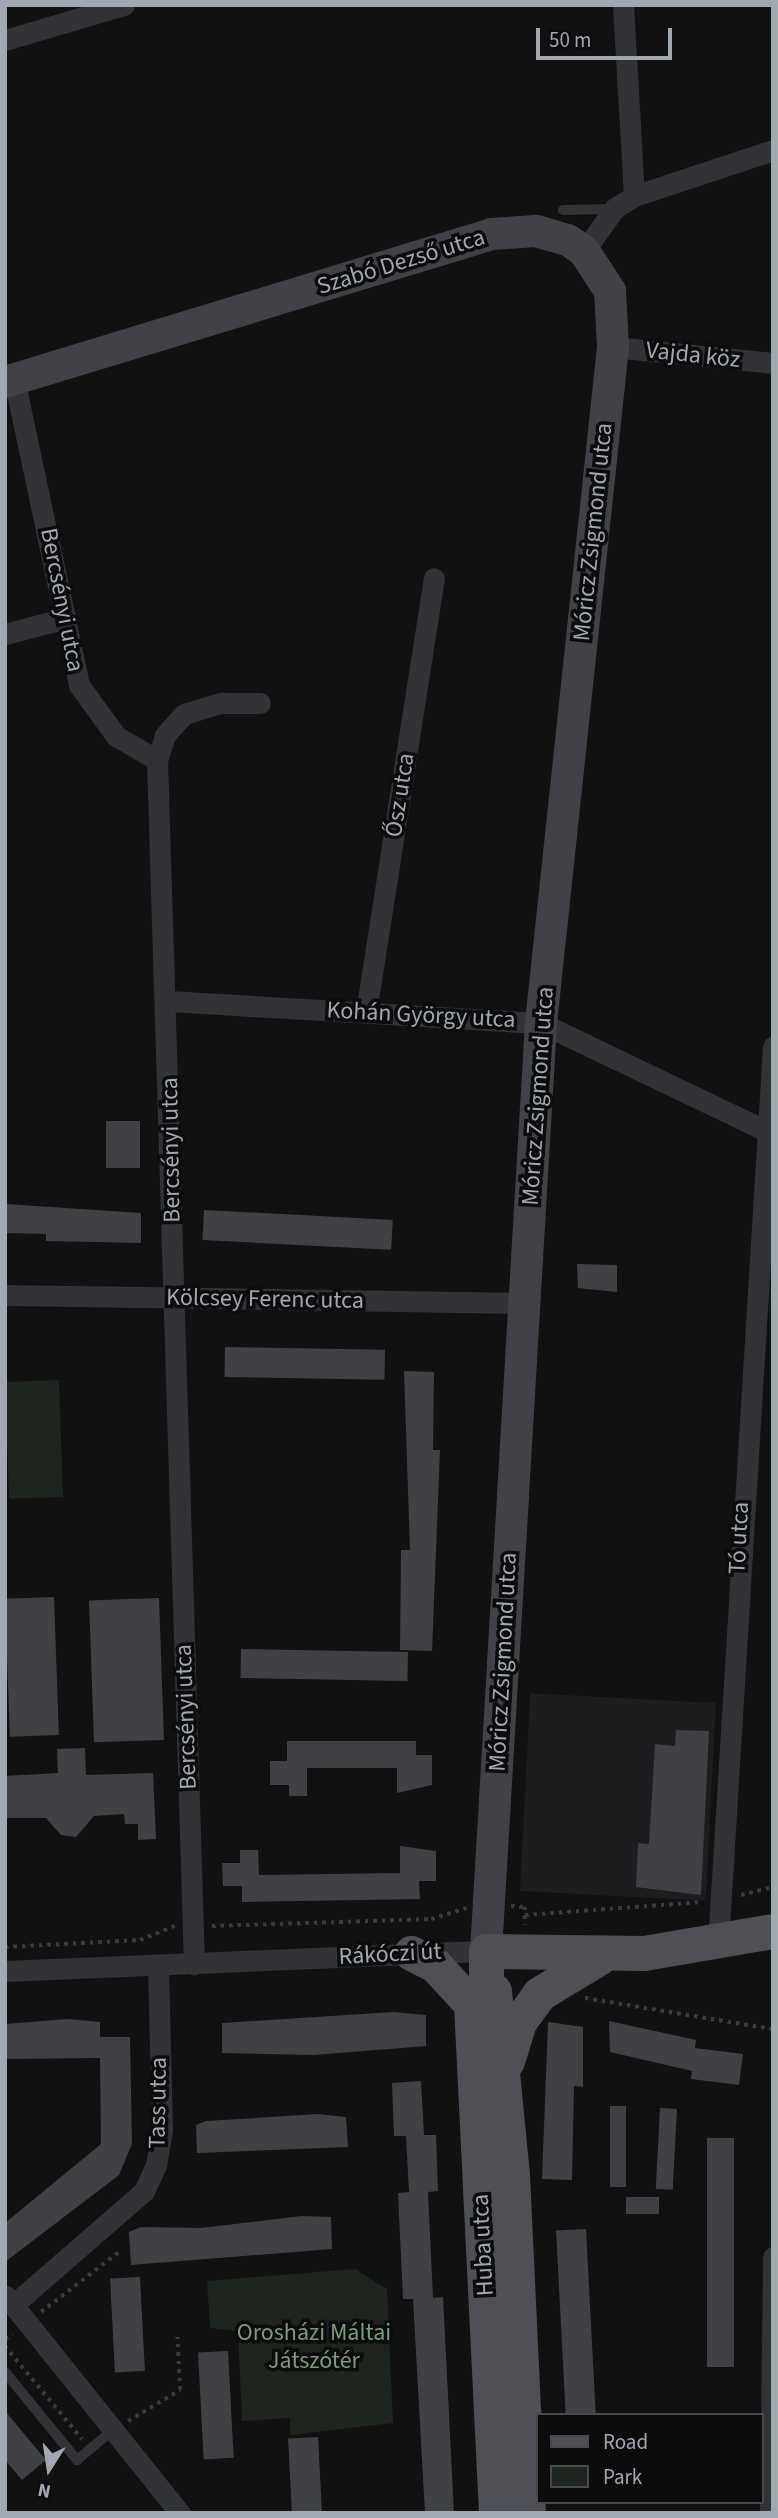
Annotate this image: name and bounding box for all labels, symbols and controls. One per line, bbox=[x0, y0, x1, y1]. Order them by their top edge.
scale bar bbox=[540, 14, 676, 58]
text: 50 m bbox=[549, 25, 591, 55]
street label: Szabó Dezső utca bbox=[314, 223, 488, 301]
street label: Vajda köz bbox=[644, 336, 742, 374]
street label: Móricz Zsigmond utca bbox=[567, 421, 619, 643]
street label: Bercsényi utca bbox=[34, 526, 90, 674]
street label: Ősz utca bbox=[379, 751, 421, 839]
street label: Móricz Zsigmond utca bbox=[516, 986, 560, 1206]
street label: Kohán György utca bbox=[326, 996, 516, 1034]
street label: Bercsényi utca bbox=[155, 1077, 187, 1223]
street label: Kölcsey Ferenc utca bbox=[166, 1283, 364, 1315]
street label: Tó utca bbox=[723, 1501, 755, 1575]
street label: Móricz Zsigmond utca bbox=[483, 1552, 523, 1772]
street label: Bercsényi utca bbox=[169, 1644, 203, 1790]
street label: Rákóczi út bbox=[338, 1937, 442, 1971]
street label: Tass utca bbox=[143, 2057, 173, 2149]
street label: Huba utca bbox=[466, 2193, 500, 2297]
park label: Orosházi Máltai Játszótér bbox=[237, 2319, 391, 2375]
legend bbox=[536, 2413, 764, 2504]
text: Road bbox=[603, 2427, 648, 2457]
north arrow bbox=[14, 2434, 84, 2504]
text: Park bbox=[603, 2462, 642, 2492]
text: N bbox=[36, 2476, 54, 2505]

